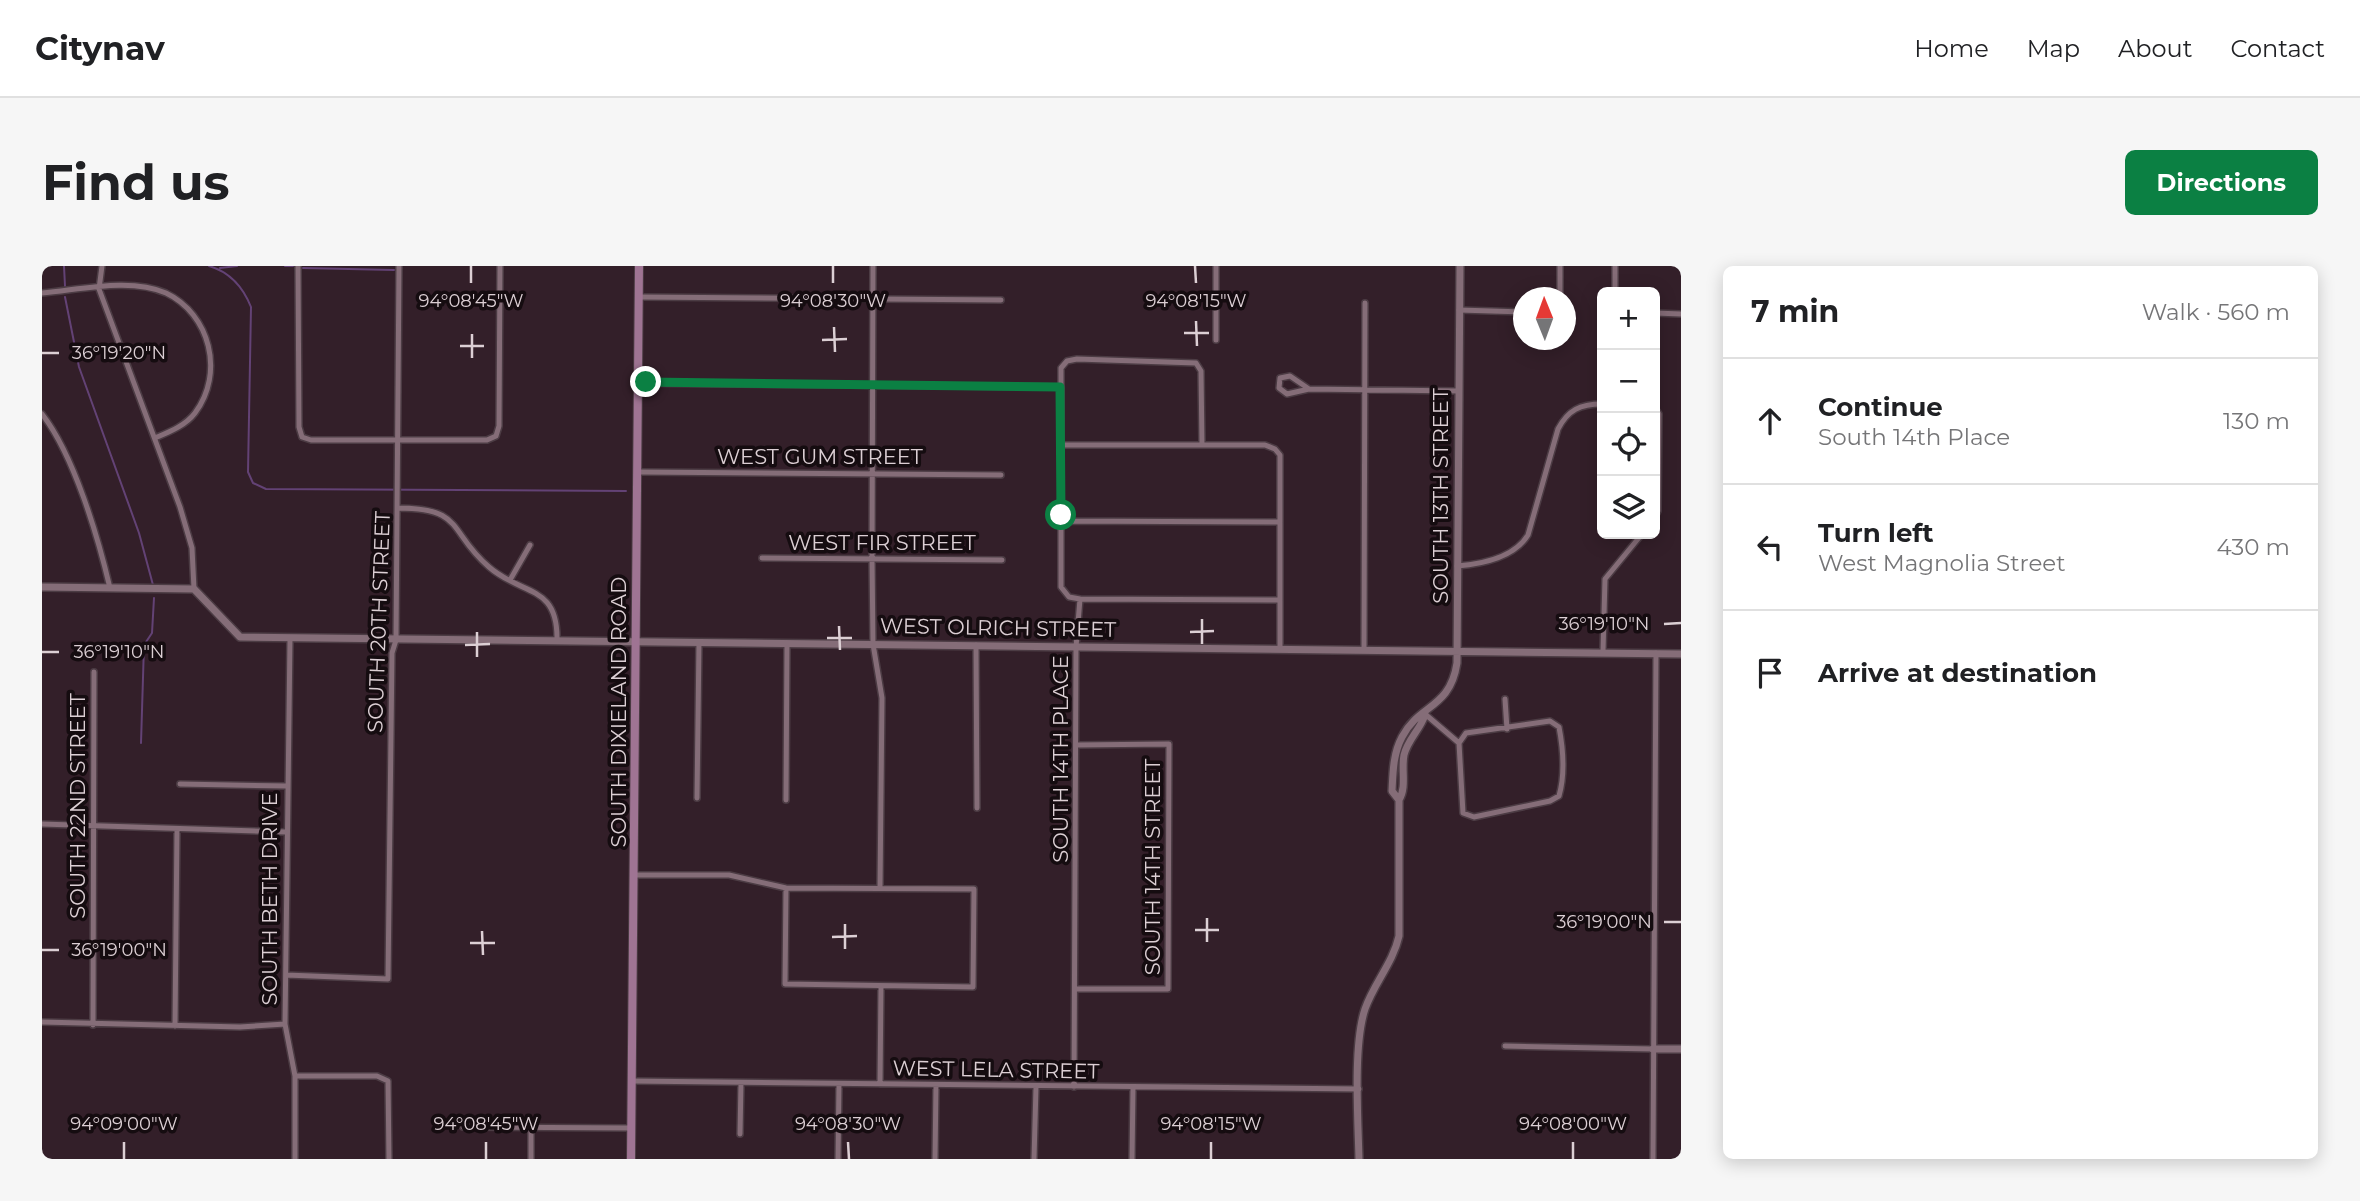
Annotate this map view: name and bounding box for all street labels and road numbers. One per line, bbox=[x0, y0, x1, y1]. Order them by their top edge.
street label: SOUTH 13TH STREET bbox=[1428, 388, 1453, 604]
street label: WEST GUM STREET bbox=[717, 444, 923, 469]
street label: SOUTH 20TH STREET bbox=[362, 511, 395, 733]
street label: WEST FIR STREET bbox=[788, 530, 976, 555]
street label: SOUTH DIXIELAND ROAD bbox=[606, 577, 631, 847]
street label: WEST OLRICH STREET bbox=[880, 613, 1116, 642]
street label: SOUTH 14TH PLACE bbox=[1048, 655, 1073, 863]
street label: SOUTH 22ND STREET bbox=[65, 693, 90, 919]
street label: SOUTH 14TH STREET bbox=[1140, 759, 1165, 975]
street label: SOUTH BETH DRIVE bbox=[257, 793, 282, 1005]
street label: WEST LELA STREET bbox=[892, 1055, 1100, 1084]

